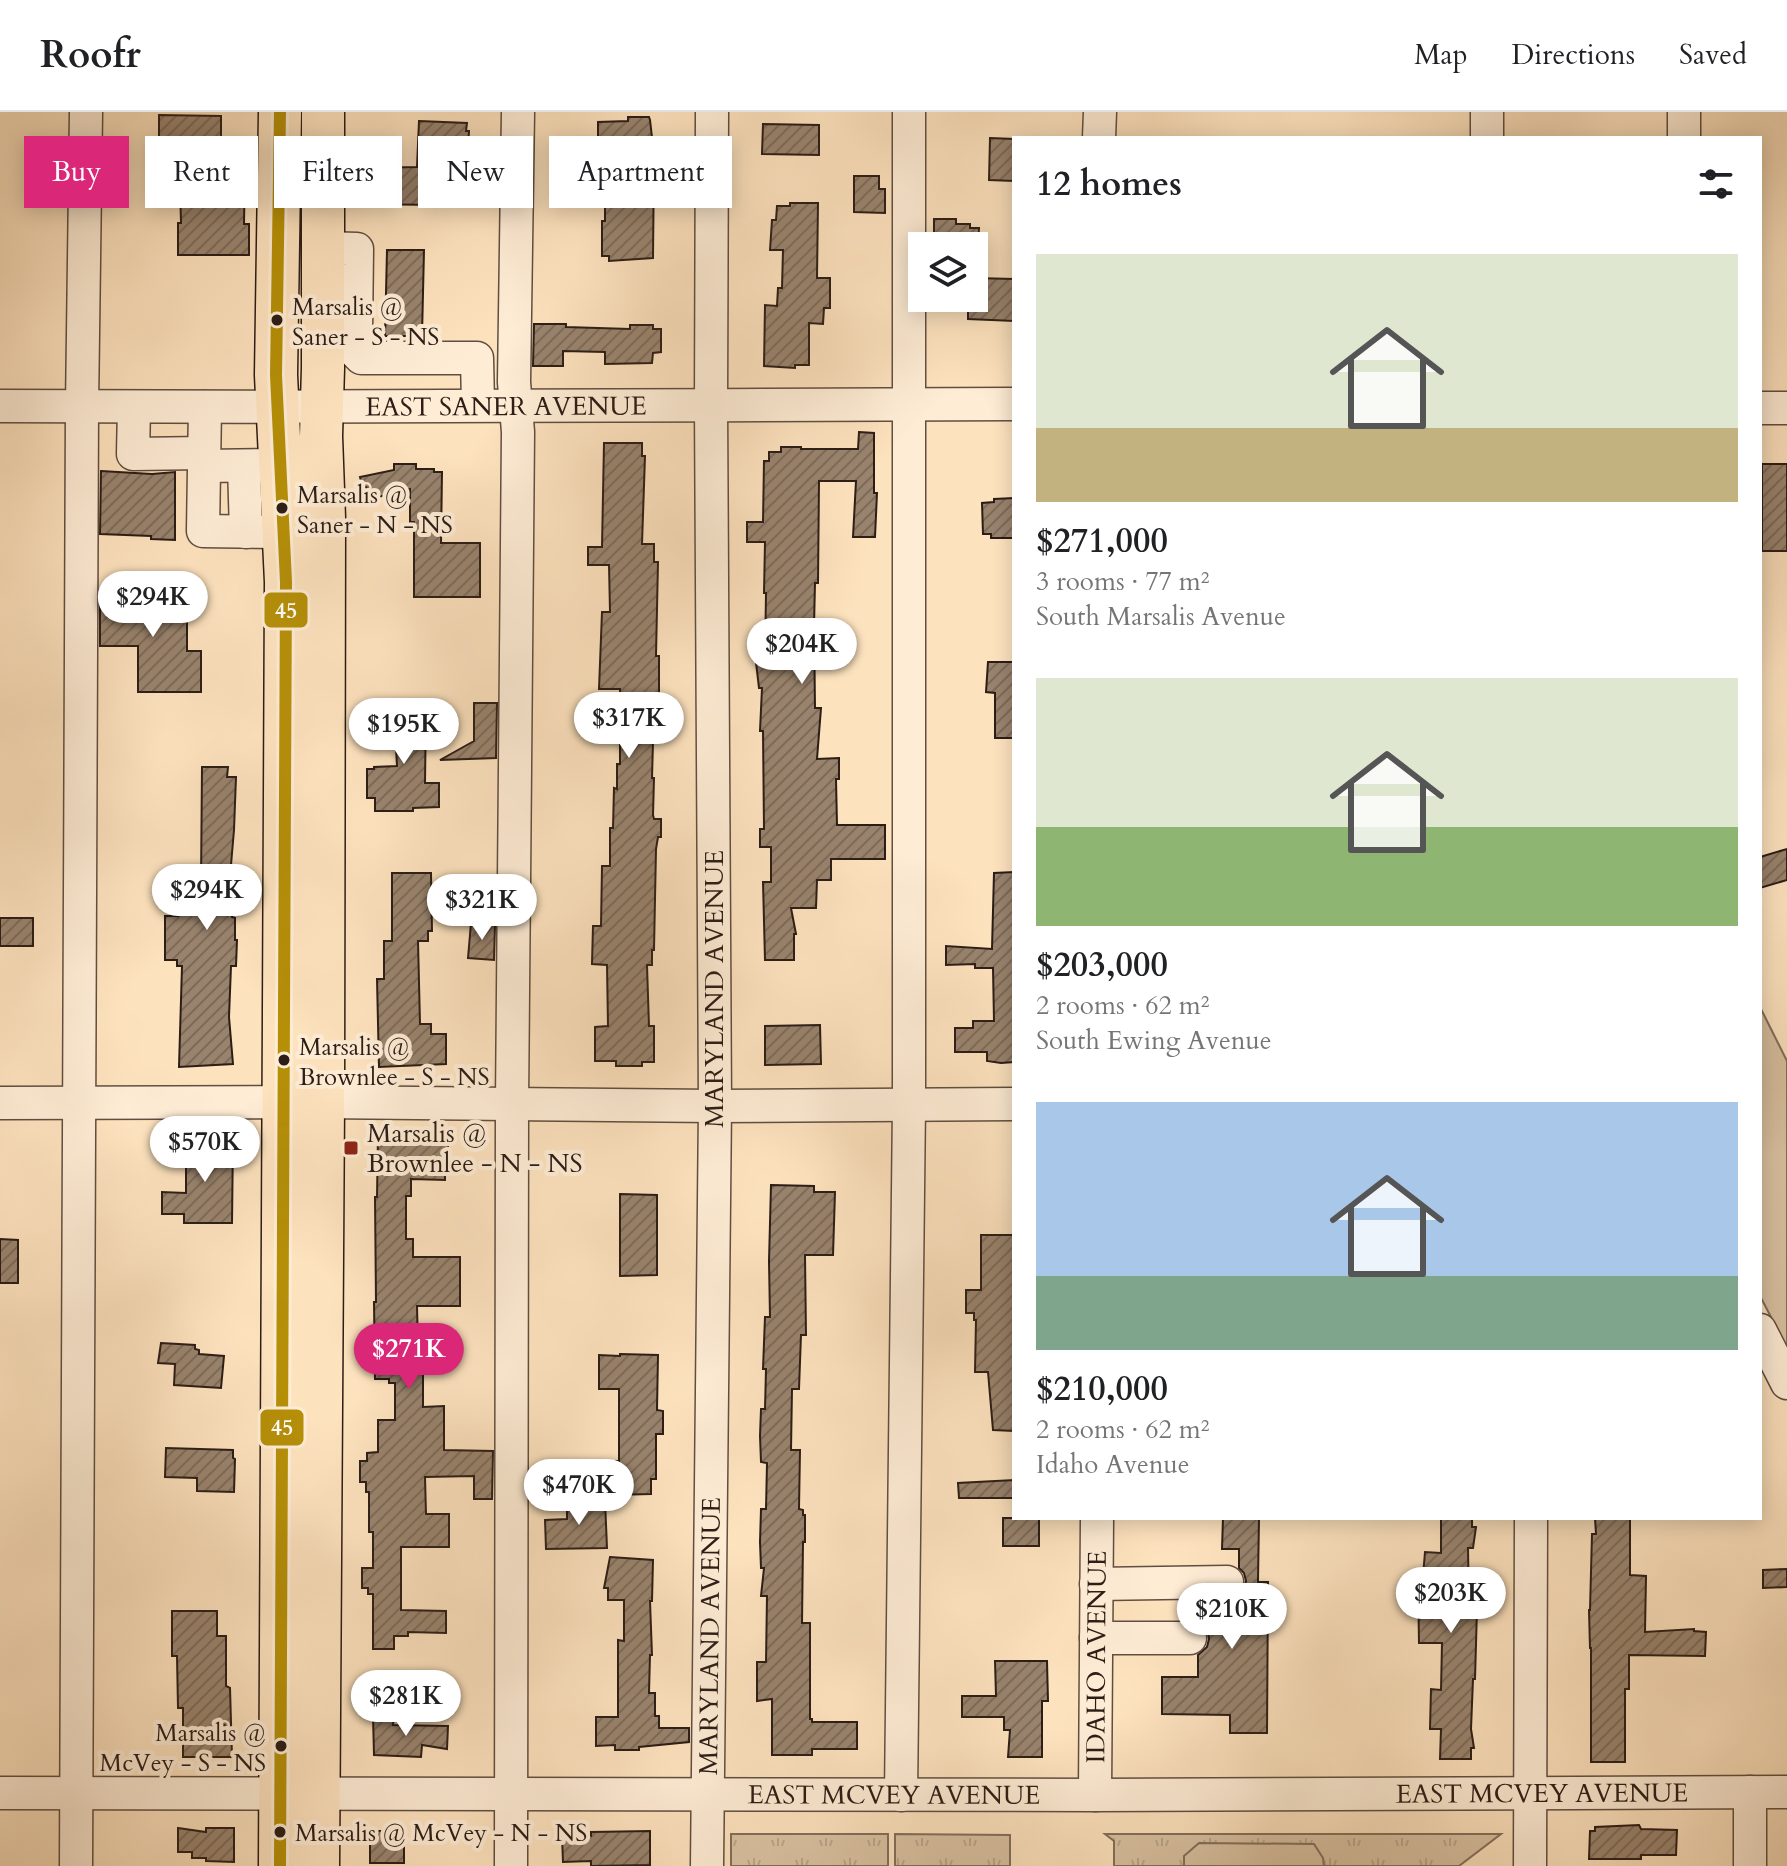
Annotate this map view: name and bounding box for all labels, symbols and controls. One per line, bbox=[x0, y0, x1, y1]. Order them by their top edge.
text: Roofr bbox=[40, 29, 141, 81]
text: Map bbox=[1414, 36, 1468, 74]
text: Directions bbox=[1512, 36, 1635, 74]
text: Saved bbox=[1679, 36, 1747, 74]
chip: Buy bbox=[24, 136, 129, 208]
chip: Rent bbox=[145, 136, 258, 208]
chip: Filters bbox=[274, 136, 402, 208]
chip: New bbox=[418, 136, 533, 208]
chip: Apartment bbox=[549, 136, 732, 208]
text: 12 homes bbox=[1036, 161, 1182, 207]
icon: filters bbox=[1694, 162, 1738, 206]
map controls bbox=[908, 232, 988, 312]
button: layers bbox=[908, 232, 988, 312]
place label: Marsalis @ Saner - S - NS bbox=[292, 291, 439, 354]
icon: home bbox=[1315, 306, 1459, 450]
marker: Marsalis @ Saner - S - NS bbox=[269, 312, 285, 328]
street label: EAST SANER AVENUE bbox=[365, 389, 647, 425]
place label: Marsalis @ Saner - N - NS bbox=[297, 479, 453, 542]
marker: Marsalis @ Saner - N - NS bbox=[274, 500, 290, 516]
text: $271,000 bbox=[1036, 518, 1168, 564]
text: 3 rooms · 77 m² bbox=[1036, 564, 1209, 599]
pin: $294K bbox=[97, 571, 209, 639]
text: $294K bbox=[116, 579, 190, 614]
line badge: 45 bbox=[263, 591, 309, 629]
text: 45 bbox=[275, 596, 297, 626]
text: South Marsalis Avenue bbox=[1036, 599, 1286, 634]
pin: $204K bbox=[746, 618, 858, 686]
text: $204K bbox=[765, 626, 839, 661]
pin: $317K bbox=[573, 692, 685, 760]
pin: $195K bbox=[348, 698, 460, 766]
text: $317K bbox=[592, 700, 666, 735]
text: $195K bbox=[367, 706, 441, 741]
icon: home bbox=[1315, 730, 1459, 874]
street label: MARYLAND AVENUE bbox=[697, 850, 732, 1128]
pin: $294K bbox=[151, 864, 263, 932]
text: $294K bbox=[170, 872, 244, 907]
pin: $321K bbox=[426, 874, 538, 942]
text: $321K bbox=[445, 882, 519, 917]
text: $203,000 bbox=[1036, 942, 1168, 988]
text: 2 rooms · 62 m² bbox=[1036, 988, 1209, 1023]
text: South Ewing Avenue bbox=[1036, 1023, 1272, 1058]
place label: Marsalis @ Brownlee - S - NS bbox=[299, 1031, 490, 1094]
marker: Marsalis @ Brownlee - S - NS bbox=[276, 1052, 292, 1068]
pin: $570K bbox=[149, 1116, 261, 1184]
place label: Marsalis @ Brownlee - N - NS bbox=[367, 1116, 583, 1181]
text: $570K bbox=[168, 1124, 242, 1159]
marker: Marsalis @ Brownlee - N - NS bbox=[342, 1139, 360, 1157]
icon: home bbox=[1315, 1154, 1459, 1298]
pin: $271K bbox=[353, 1323, 465, 1391]
text: $271K bbox=[372, 1331, 446, 1366]
text: $210,000 bbox=[1036, 1366, 1168, 1412]
line badge: 45 bbox=[259, 1408, 305, 1447]
text: 2 rooms · 62 m² bbox=[1036, 1412, 1209, 1447]
text: 45 bbox=[271, 1413, 293, 1443]
text: Idaho Avenue bbox=[1036, 1447, 1190, 1482]
pin: $470K bbox=[523, 1459, 635, 1527]
text: $470K bbox=[542, 1467, 616, 1502]
street label: MARYLAND AVENUE bbox=[691, 1497, 729, 1775]
street label: IDAHO AVENUE bbox=[1078, 1550, 1115, 1764]
pin: $203K bbox=[1395, 1567, 1507, 1635]
text: $203K bbox=[1414, 1575, 1488, 1610]
pin: $210K bbox=[1176, 1583, 1288, 1651]
text: $210K bbox=[1195, 1591, 1269, 1626]
pin: $281K bbox=[350, 1670, 462, 1738]
text: $281K bbox=[369, 1678, 443, 1713]
place label: Marsalis @ McVey - S - NS bbox=[100, 1717, 266, 1780]
marker: Marsalis @ McVey - S - NS bbox=[273, 1738, 289, 1754]
street label: EAST MCVEY AVENUE bbox=[1396, 1775, 1688, 1812]
street label: EAST MCVEY AVENUE bbox=[748, 1777, 1040, 1813]
place label: Marsalis @ McVey - N - NS bbox=[295, 1817, 587, 1850]
marker: Marsalis @ McVey - N - NS bbox=[272, 1824, 288, 1840]

